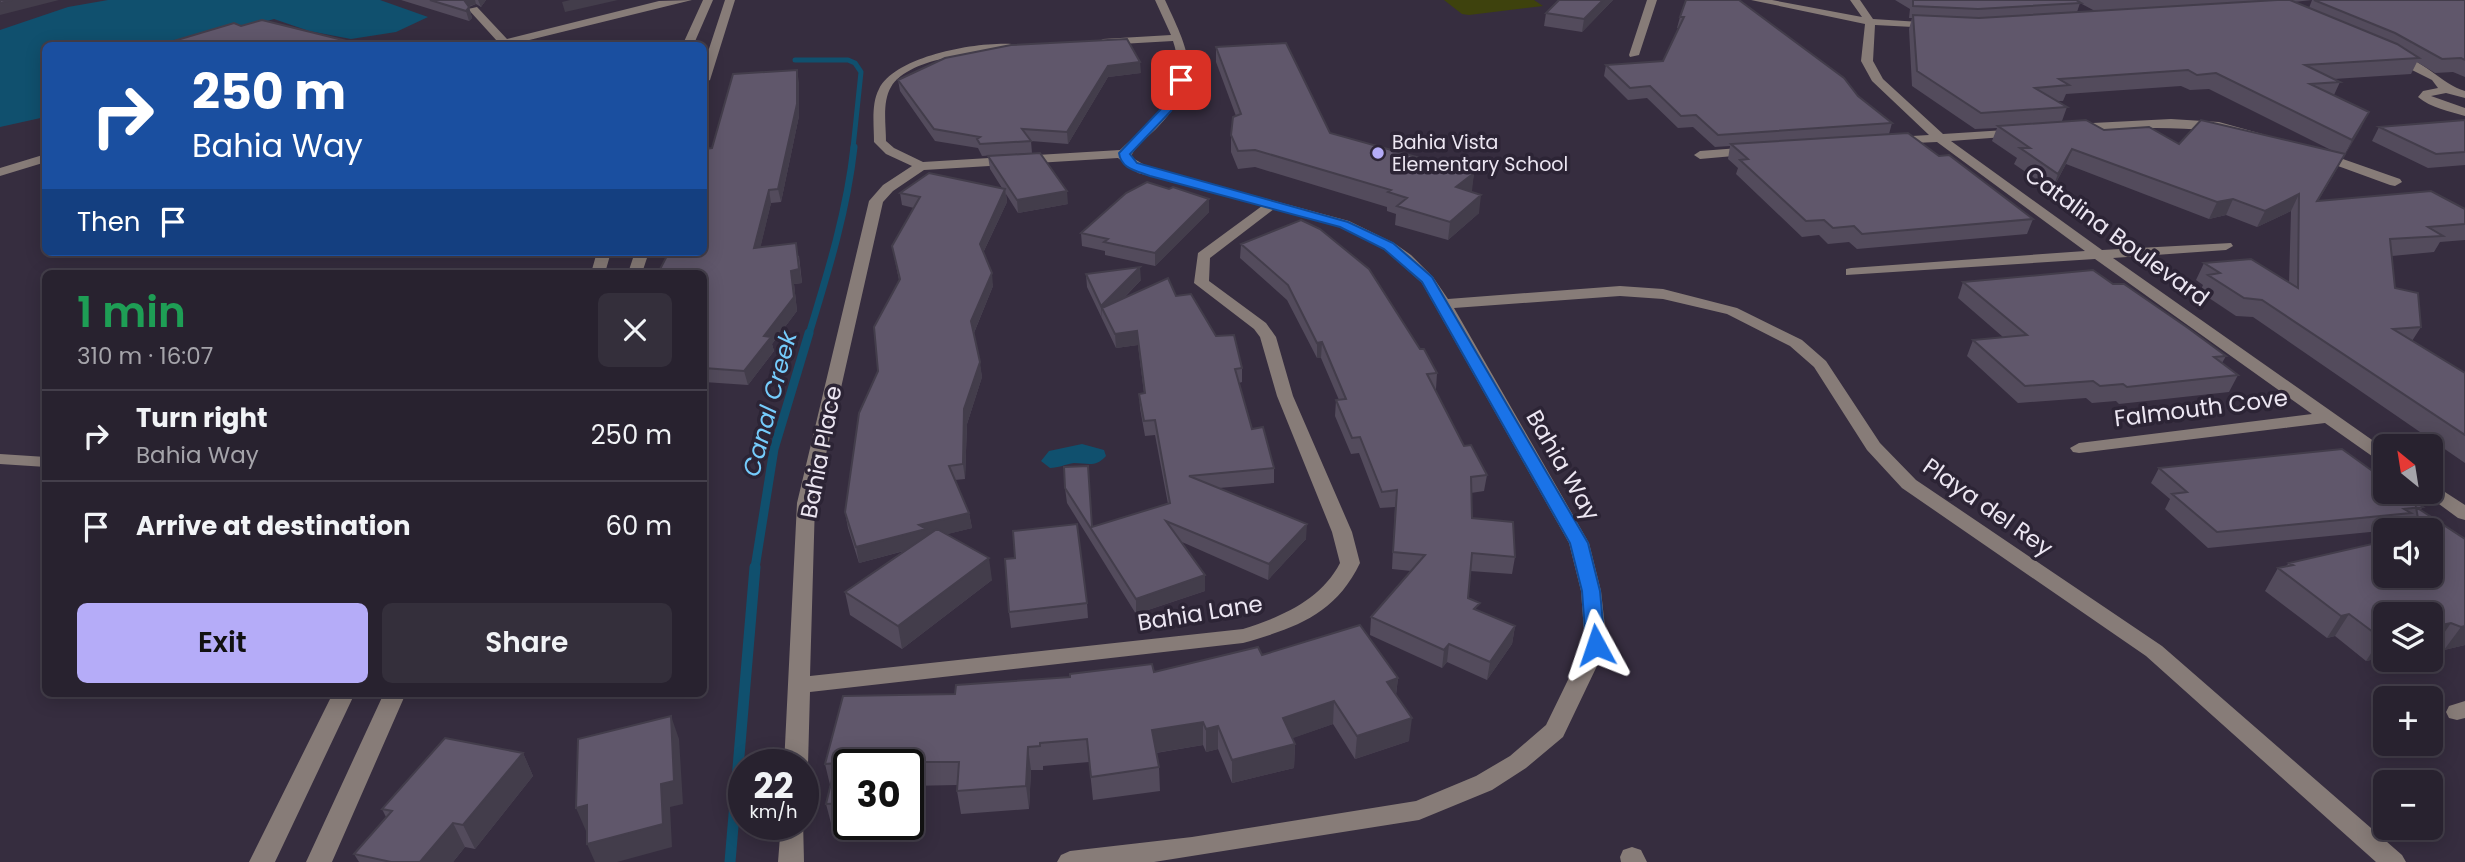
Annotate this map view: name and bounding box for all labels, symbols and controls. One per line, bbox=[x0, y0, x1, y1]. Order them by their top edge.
pin bbox=[1151, 50, 1211, 110]
text: 250 m bbox=[192, 58, 346, 126]
icon: arrive bbox=[1162, 61, 1200, 99]
icon: right bbox=[77, 70, 168, 161]
text: Bahia Way bbox=[192, 123, 363, 168]
place label: Bahia Vista Elementary School bbox=[1392, 129, 1568, 178]
marker: Bahia Vista Elementary School bbox=[1370, 145, 1386, 161]
street label: Catalina Boulevard bbox=[2018, 158, 2216, 314]
icon: arrive bbox=[154, 203, 192, 241]
text: Then bbox=[77, 204, 140, 240]
text: 1 min bbox=[77, 283, 186, 342]
button: close bbox=[598, 293, 672, 367]
water label: Canal Creek bbox=[734, 326, 805, 480]
text: 310 m · 16:07 bbox=[77, 340, 213, 372]
street label: Falmouth Cove bbox=[2112, 381, 2290, 435]
street label: Bahia Place bbox=[792, 383, 850, 521]
text: Turn right bbox=[136, 400, 268, 436]
street label: Bahia Way bbox=[1518, 404, 1608, 526]
icon: right bbox=[77, 417, 115, 455]
text: 250 m bbox=[591, 417, 672, 453]
north arrow bbox=[2373, 434, 2443, 504]
map controls bbox=[2373, 434, 2443, 840]
text: Bahia Way bbox=[136, 439, 259, 471]
street label: Playa del Rey bbox=[1917, 450, 2059, 564]
icon: arrive bbox=[77, 508, 115, 546]
text: Arrive at destination bbox=[136, 508, 411, 544]
text: 60 m bbox=[605, 508, 672, 544]
button: sound bbox=[2373, 518, 2443, 588]
street label: Bahia Lane bbox=[1135, 587, 1265, 639]
button: layers bbox=[2373, 602, 2443, 672]
button: Exit bbox=[77, 603, 368, 683]
button: Share bbox=[382, 603, 672, 683]
position arrow bbox=[1559, 608, 1633, 682]
button: + bbox=[2373, 686, 2443, 756]
speed limit sign: 30 bbox=[833, 749, 924, 840]
text: 22 bbox=[754, 761, 793, 810]
button: − bbox=[2373, 770, 2443, 840]
text: km/h bbox=[750, 799, 797, 824]

